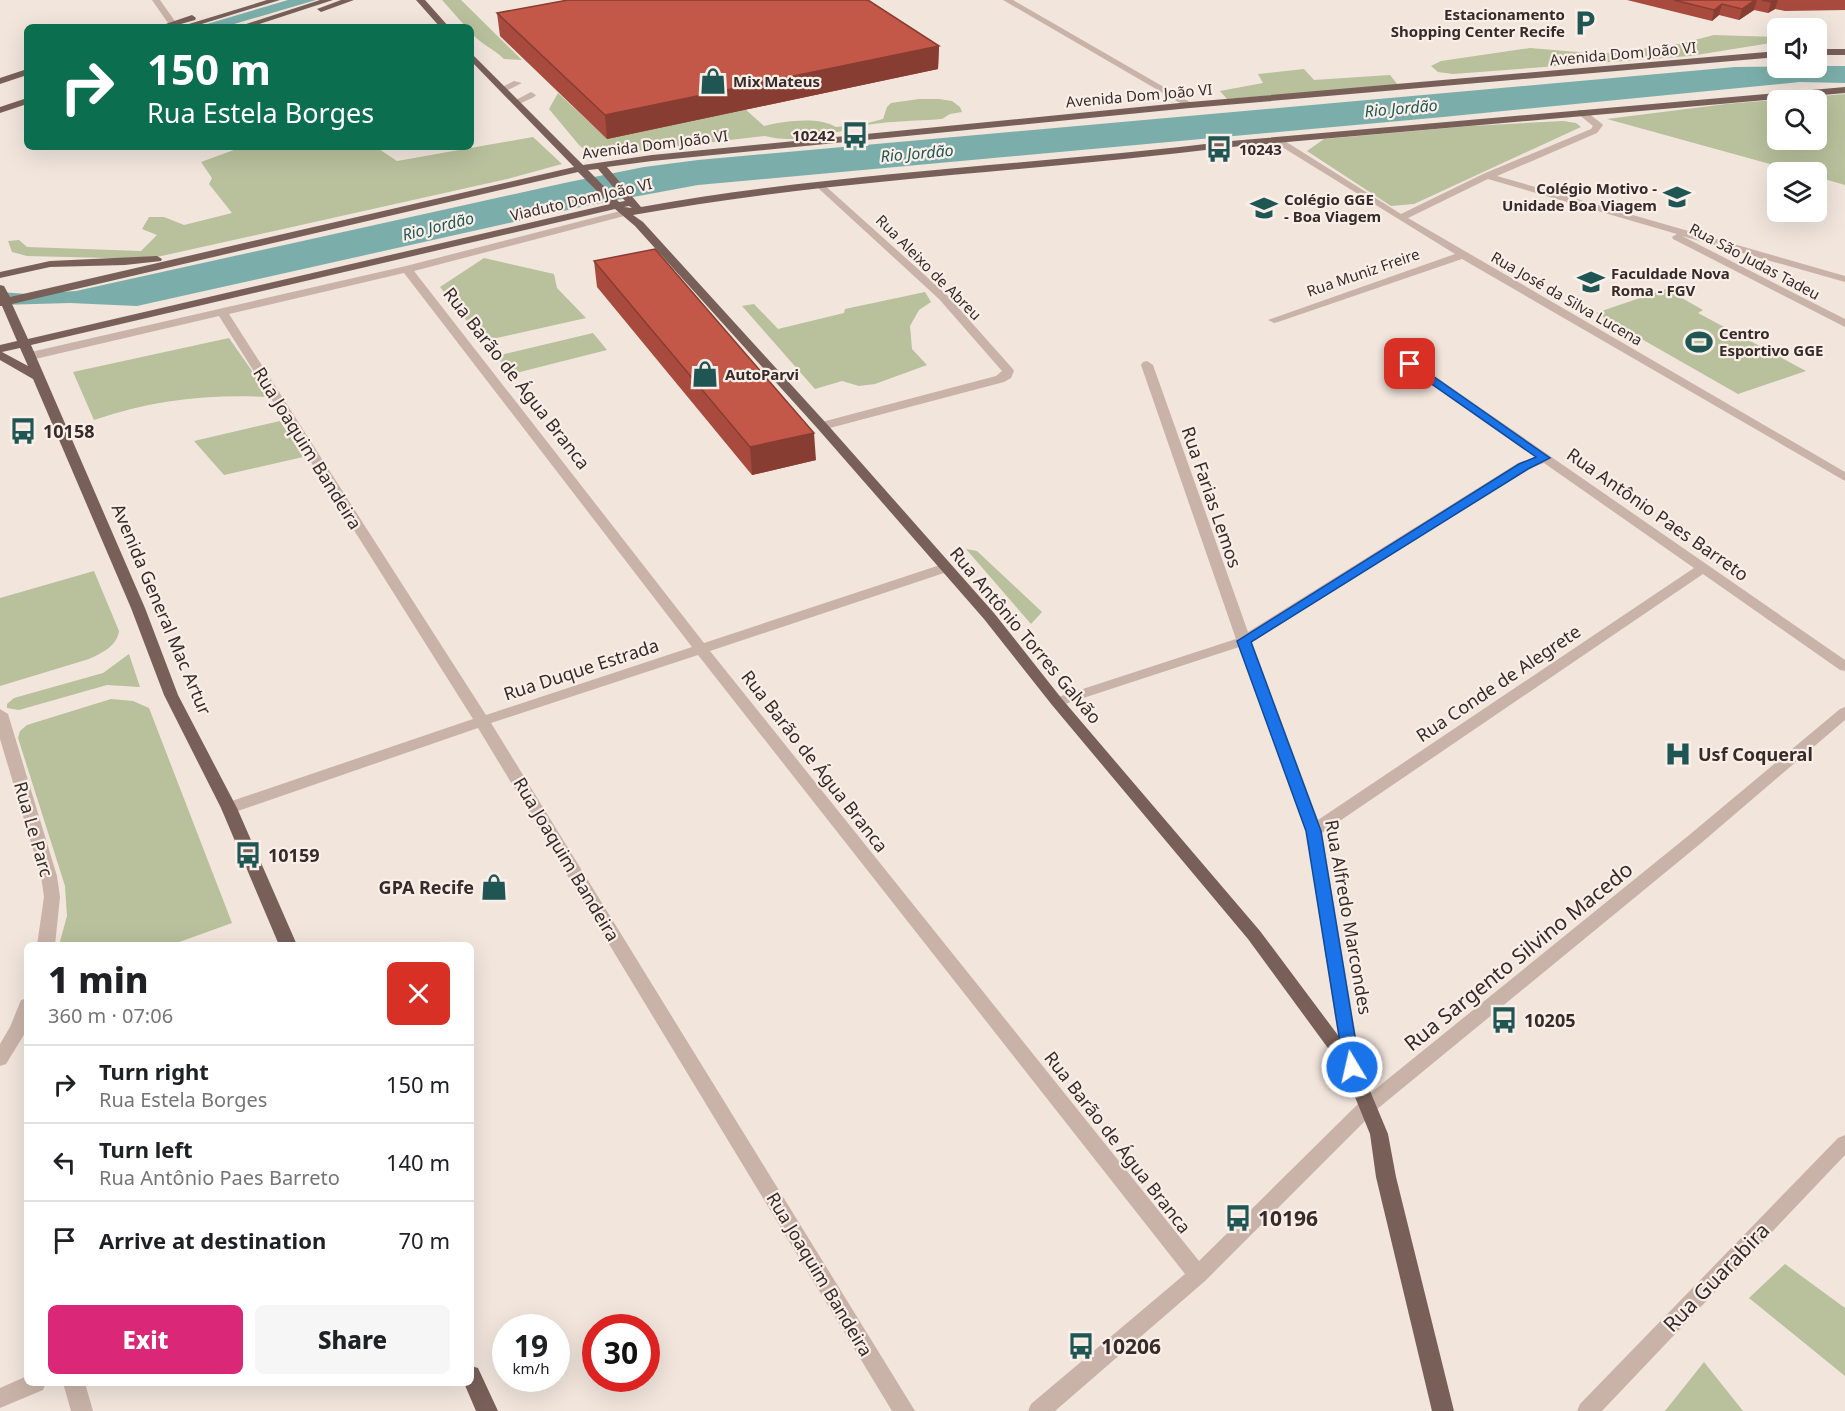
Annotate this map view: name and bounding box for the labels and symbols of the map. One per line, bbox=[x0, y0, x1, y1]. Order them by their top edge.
place label: Estacionamento Shopping Center Recife bbox=[1391, 4, 1565, 41]
parking icon: Estacionamento Shopping Center Recife bbox=[1570, 8, 1600, 38]
street label: Avenida Dom João VI bbox=[1549, 37, 1697, 69]
shop icon: Mix Mateus bbox=[698, 66, 728, 96]
place label: Mix Mateus bbox=[733, 71, 820, 91]
street label: Avenida Dom João VI bbox=[1065, 79, 1213, 111]
water label: Rio Jordão bbox=[1364, 94, 1438, 122]
bus stop icon: 10242 bbox=[840, 120, 870, 150]
street label: Avenida Dom João VI bbox=[581, 125, 729, 163]
place label: 10242 bbox=[792, 125, 835, 145]
bus stop icon: 10243 bbox=[1204, 134, 1234, 164]
water label: Rio Jordão bbox=[880, 139, 954, 167]
place label: 10243 bbox=[1239, 139, 1282, 159]
street label: Viaduto Dom João VI bbox=[508, 173, 654, 225]
place label: Colégio Motivo - Unidade Boa Viagem bbox=[1502, 178, 1657, 215]
school or university icon: Colégio Motivo - Unidade Boa Viagem bbox=[1662, 182, 1692, 212]
place label: Colégio GGE - Boa Viagem bbox=[1284, 189, 1381, 226]
school or university icon: Colégio GGE - Boa Viagem bbox=[1249, 193, 1279, 223]
water label: Rio Jordão bbox=[400, 206, 476, 246]
street label: Rua Aleixo de Abreu bbox=[872, 210, 986, 324]
street label: Rua São Judas Tadeu bbox=[1686, 218, 1824, 304]
street label: Rua Muniz Freire bbox=[1304, 243, 1422, 301]
street label: Rua José da Silva Lucena bbox=[1488, 246, 1646, 350]
place label: Faculdade Nova Roma - FGV bbox=[1611, 263, 1730, 300]
school or university icon: Faculdade Nova Roma - FGV bbox=[1576, 267, 1606, 297]
street label: Rua Barão de Água Branca bbox=[438, 282, 596, 474]
place label: Centro Esportivo GGE bbox=[1719, 323, 1823, 360]
sports icon: Centro Esportivo GGE bbox=[1684, 327, 1714, 357]
pin bbox=[1384, 338, 1435, 389]
shop icon: AutoParvi bbox=[690, 359, 720, 389]
street label: Rua Joaquim Bandeira bbox=[248, 362, 368, 534]
place label: AutoParvi bbox=[725, 364, 799, 384]
bus stop icon: 10158 bbox=[8, 416, 38, 446]
place label: 10158 bbox=[43, 419, 94, 443]
street label: Rua Farias Lemos bbox=[1177, 423, 1247, 571]
street label: Rua Antônio Paes Barreto bbox=[1562, 442, 1754, 586]
street label: Avenida General Mac Artur bbox=[107, 500, 218, 719]
street label: Rua Antônio Torres Galvão bbox=[945, 541, 1107, 729]
street label: Rua Conde de Alegrete bbox=[1411, 619, 1585, 747]
street label: Rua Duque Estrada bbox=[500, 633, 662, 705]
street label: Rua Barão de Água Branca bbox=[736, 665, 894, 857]
hospital icon: Usf Coqueral bbox=[1663, 739, 1693, 769]
place label: Usf Coqueral bbox=[1698, 742, 1813, 766]
street label: Rua Joaquim Bandeira bbox=[508, 773, 626, 945]
street label: Rua Le Parc bbox=[9, 779, 59, 880]
street label: Rua Alfredo Marcondes bbox=[1320, 818, 1378, 1016]
bus stop icon: 10159 bbox=[233, 840, 263, 870]
place label: 10159 bbox=[268, 843, 319, 867]
street label: Rua Sargento Silvino Macedo bbox=[1398, 855, 1638, 1057]
shop icon: GPA Recife bbox=[479, 872, 509, 902]
place label: GPA Recife bbox=[379, 875, 474, 899]
bus stop icon: 10205 bbox=[1489, 1005, 1519, 1035]
place label: 10205 bbox=[1524, 1008, 1575, 1032]
position arrow bbox=[1320, 1035, 1384, 1099]
street label: Rua Barão de Água Branca bbox=[1039, 1046, 1197, 1238]
street label: Rua Joaquim Bandeira bbox=[761, 1188, 879, 1360]
bus stop icon: 10196 bbox=[1223, 1203, 1253, 1233]
place label: 10196 bbox=[1258, 1204, 1318, 1232]
street label: Rua Guarabira bbox=[1657, 1216, 1775, 1338]
speed limit sign: 30 bbox=[582, 1314, 660, 1392]
bus stop icon: 10206 bbox=[1066, 1331, 1096, 1361]
place label: 10206 bbox=[1101, 1332, 1161, 1360]

